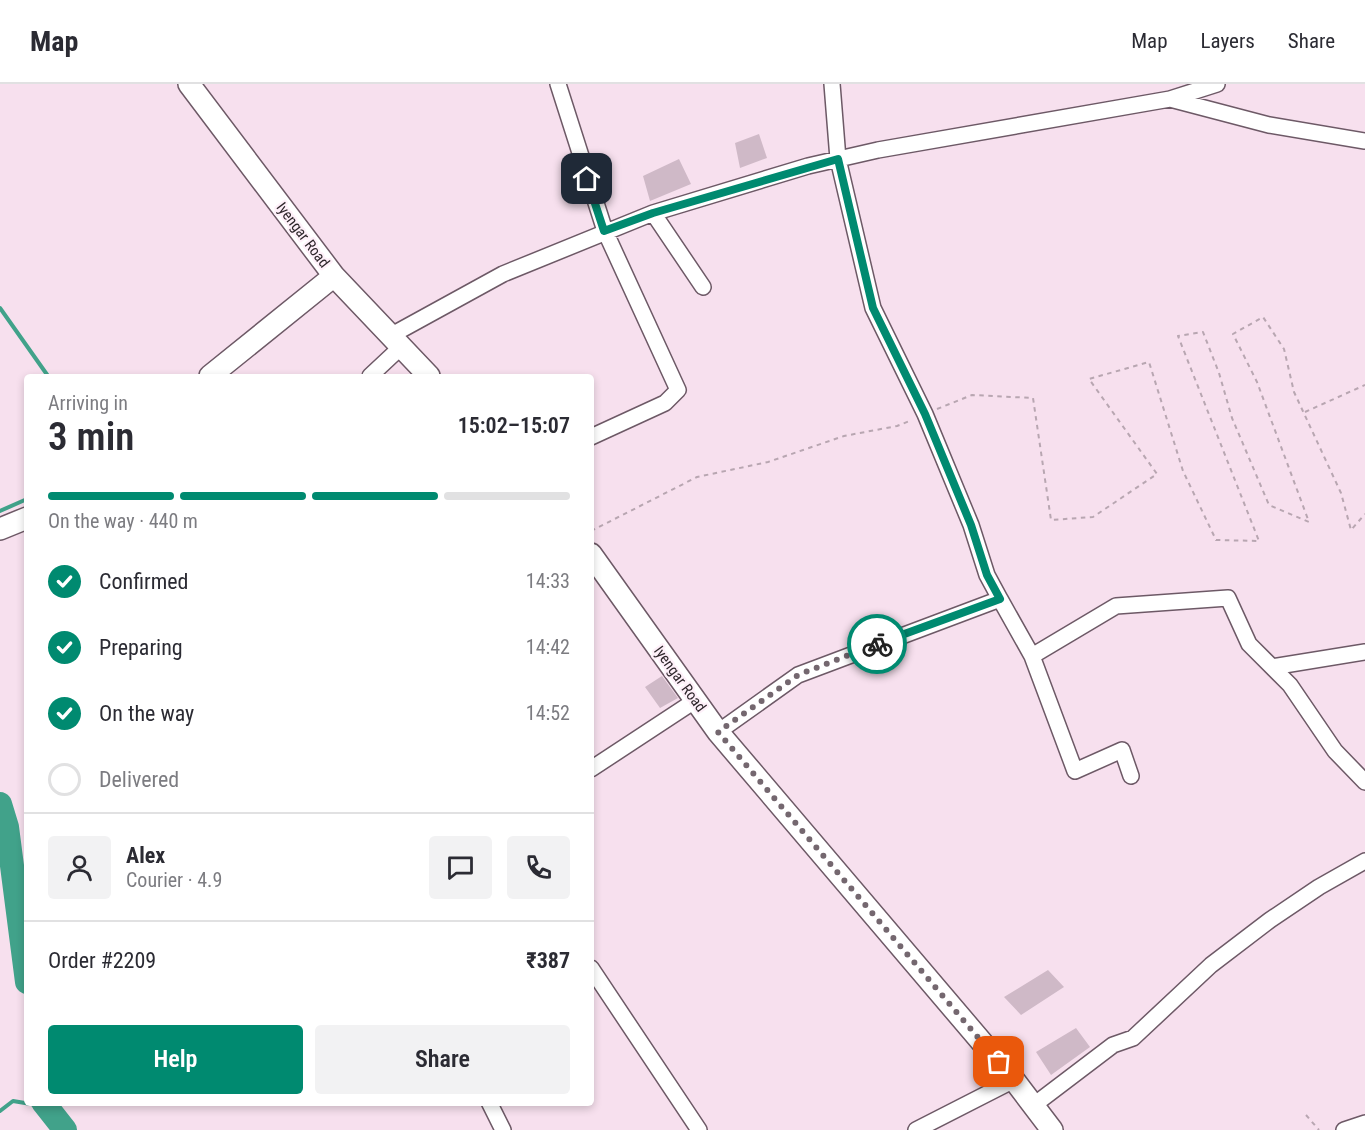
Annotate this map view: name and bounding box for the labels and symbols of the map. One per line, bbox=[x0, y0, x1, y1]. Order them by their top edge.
pin bbox=[561, 153, 612, 204]
street label: Iyengar Road bbox=[273, 199, 333, 271]
courier bbox=[847, 614, 907, 674]
street label: Iyengar Road bbox=[650, 643, 710, 715]
pin bbox=[973, 1036, 1024, 1087]

